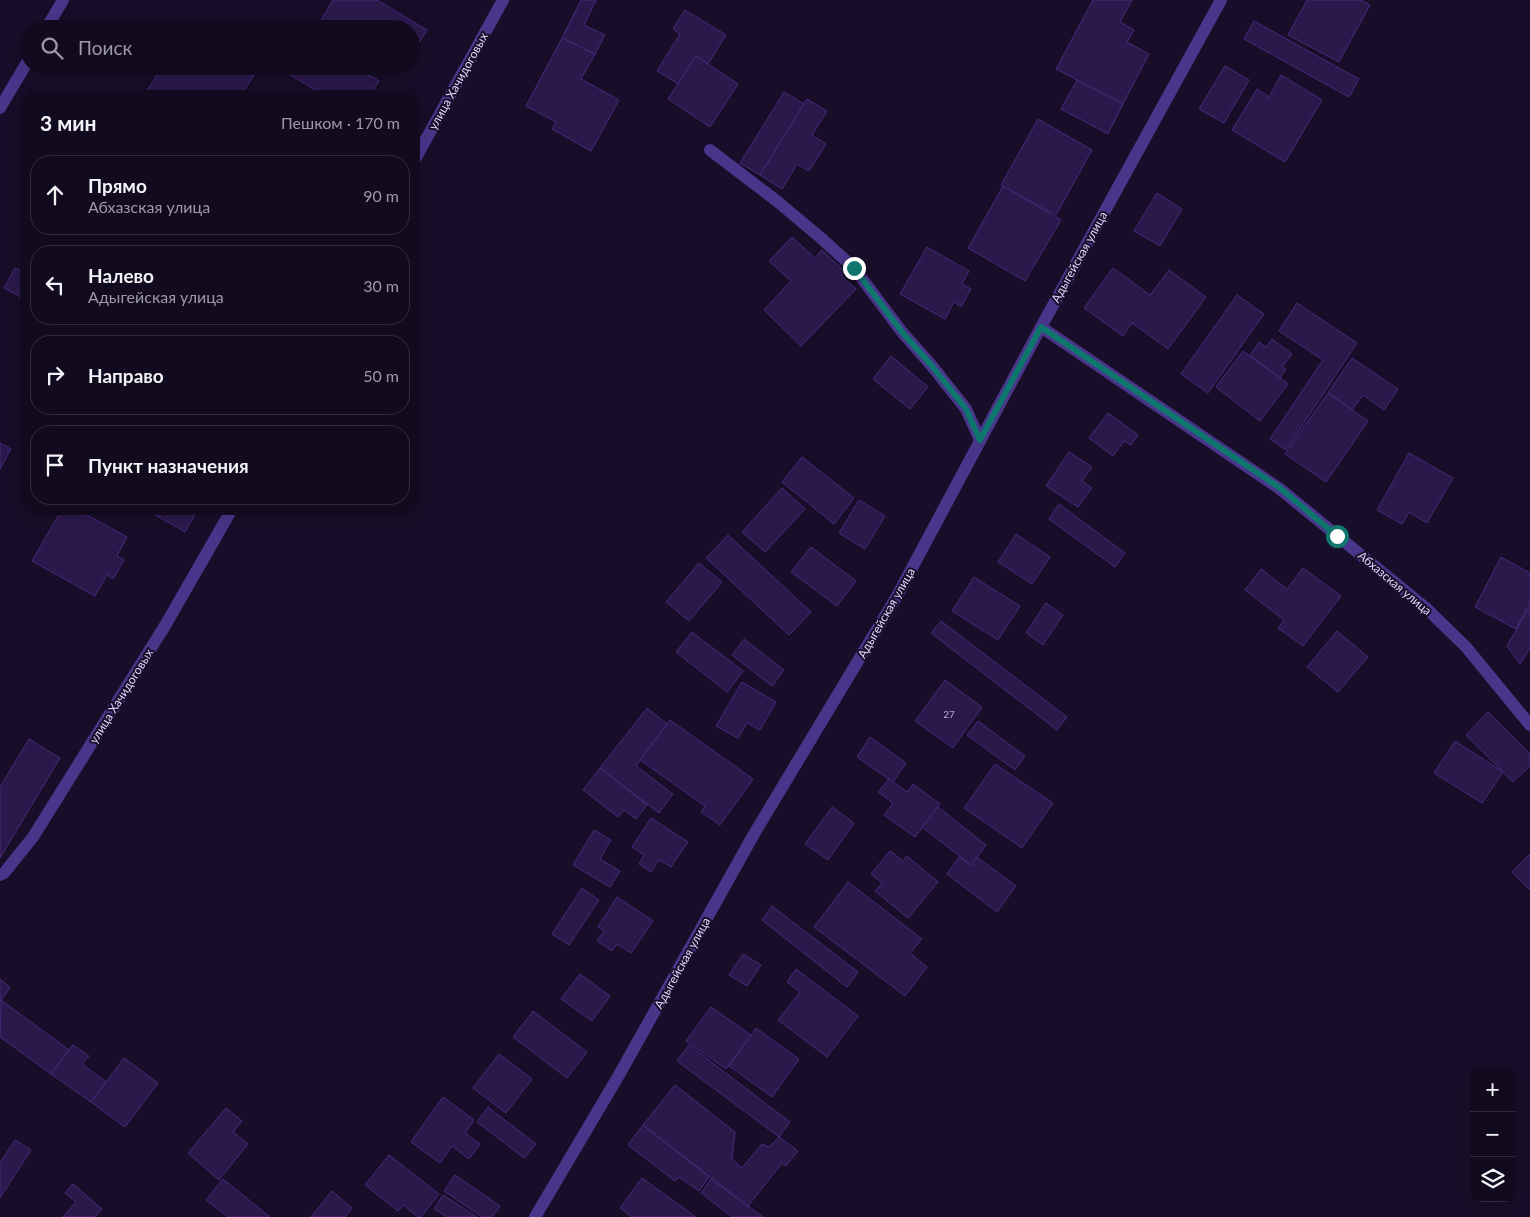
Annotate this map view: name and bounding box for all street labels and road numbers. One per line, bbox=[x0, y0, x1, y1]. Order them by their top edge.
street label: улица Хачидоговых bbox=[425, 30, 491, 132]
street label: Адыгейская улица bbox=[1048, 209, 1110, 305]
street label: Абхазская улица bbox=[1355, 548, 1435, 618]
street label: Адыгейская улица bbox=[854, 565, 918, 661]
street label: улица Хачидоговых bbox=[86, 646, 156, 746]
street label: Адыгейская улица bbox=[651, 915, 713, 1011]

